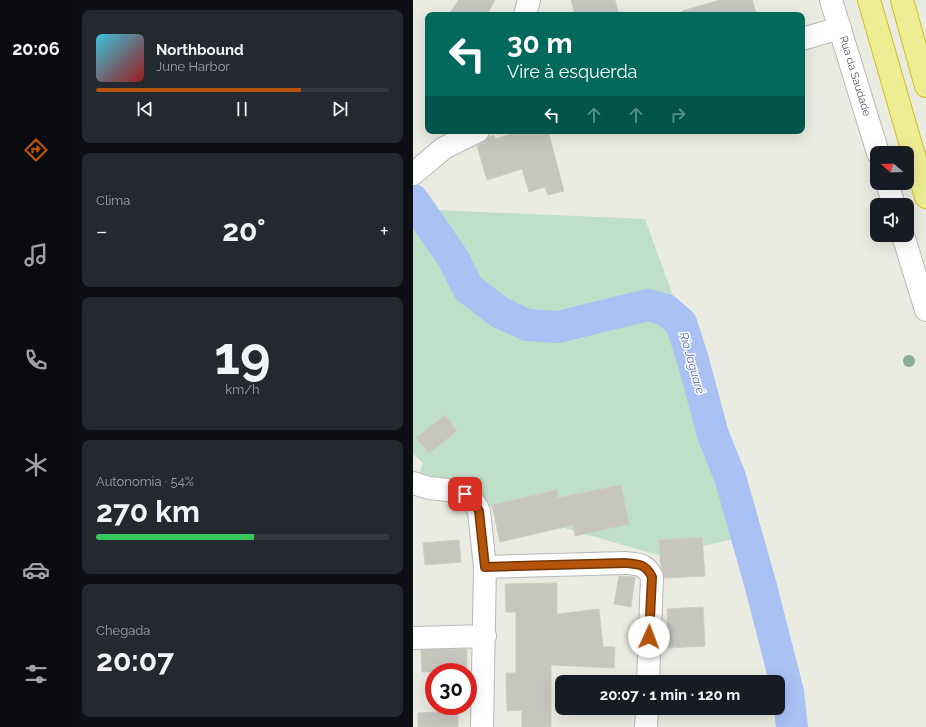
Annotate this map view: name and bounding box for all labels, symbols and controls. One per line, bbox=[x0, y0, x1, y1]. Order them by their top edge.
text: 30 m bbox=[507, 27, 573, 60]
icon: left bbox=[441, 28, 493, 80]
street label: Rua da Saudade bbox=[837, 34, 874, 118]
text: 20:06 bbox=[12, 38, 60, 59]
text: Northbound bbox=[156, 41, 244, 59]
text: June Harbor bbox=[156, 59, 230, 74]
text: Vire à esquerda bbox=[507, 61, 637, 82]
icon: previous bbox=[134, 98, 156, 120]
icon: pause bbox=[231, 98, 253, 120]
icon: next bbox=[329, 98, 351, 120]
icon: left bbox=[541, 104, 563, 126]
icon: ahead bbox=[583, 104, 605, 126]
icon: ahead bbox=[625, 104, 647, 126]
icon: right bbox=[667, 104, 689, 126]
icon: directions bbox=[22, 136, 50, 164]
north arrow bbox=[870, 146, 914, 190]
map controls bbox=[870, 146, 914, 242]
text: Clima bbox=[96, 193, 130, 208]
button: sound bbox=[870, 198, 914, 242]
text: 20° bbox=[222, 213, 266, 248]
text: − bbox=[96, 218, 108, 244]
text: + bbox=[380, 218, 389, 244]
icon: music bbox=[22, 241, 50, 269]
text: 19 bbox=[214, 325, 271, 386]
water label: Rio Jaguaré bbox=[676, 330, 708, 396]
icon: phone bbox=[22, 346, 50, 374]
text: km/h bbox=[225, 382, 260, 397]
icon: climate bbox=[22, 451, 50, 479]
text: Autonomia · 54% bbox=[96, 474, 194, 489]
pin bbox=[448, 477, 482, 511]
icon: arrive bbox=[454, 483, 476, 505]
text: 270 km bbox=[96, 494, 200, 529]
icon: car bbox=[22, 556, 50, 584]
position arrow bbox=[628, 616, 670, 658]
text: Chegada bbox=[96, 623, 150, 638]
text: 20:07 bbox=[96, 643, 174, 678]
icon: filters bbox=[22, 660, 50, 688]
speed limit sign: 30 bbox=[425, 663, 477, 715]
text: 20:07 · 1 min · 120 m bbox=[600, 686, 740, 704]

